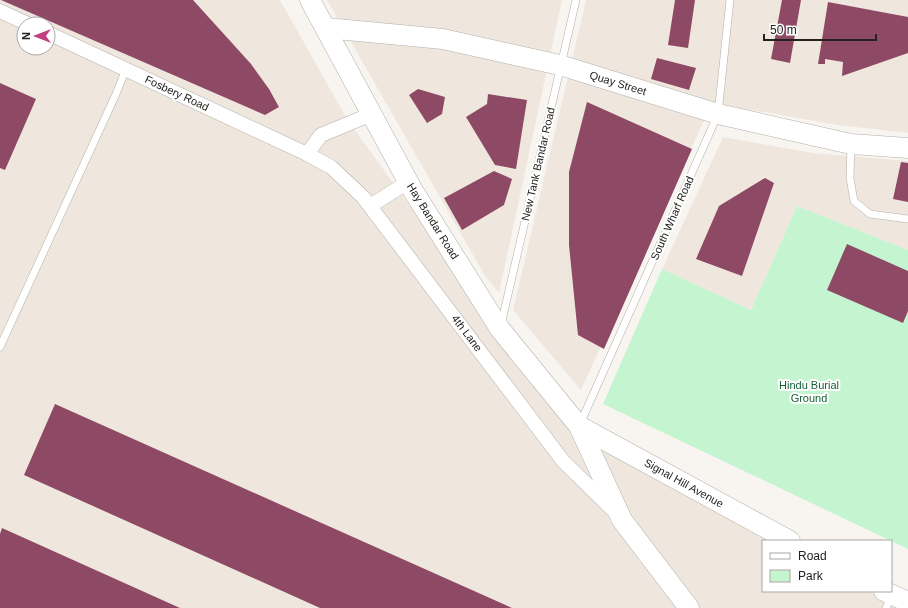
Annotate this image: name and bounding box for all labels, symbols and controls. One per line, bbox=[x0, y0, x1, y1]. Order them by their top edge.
north arrow bbox=[16, 16, 56, 56]
scale bar bbox=[764, 16, 876, 42]
text: 50 m bbox=[770, 23, 797, 37]
text: N bbox=[20, 32, 32, 40]
street label: Quay Street bbox=[588, 69, 648, 97]
street label: Fosbery Road bbox=[143, 73, 211, 113]
street label: New Tank Bandar Road bbox=[519, 106, 557, 222]
street label: South Wharf Road bbox=[648, 174, 696, 262]
street label: Hay Bandar Road bbox=[405, 181, 461, 261]
street label: 4th Lane bbox=[449, 312, 485, 354]
park label: Hindu Burial Ground bbox=[779, 379, 839, 404]
street label: Signal Hill Avenue bbox=[642, 456, 726, 510]
legend bbox=[762, 540, 892, 592]
text: Road bbox=[798, 549, 827, 563]
text: Park bbox=[798, 569, 824, 583]

